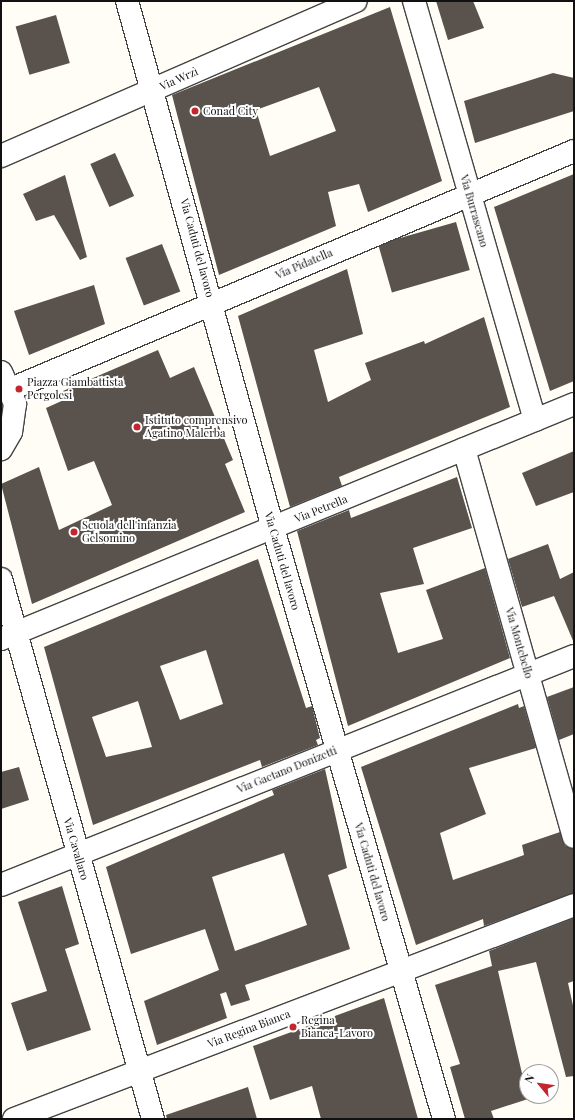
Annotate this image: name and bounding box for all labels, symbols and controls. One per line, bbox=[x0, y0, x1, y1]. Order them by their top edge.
street label: Via Wrzì bbox=[158, 65, 200, 93]
place label: Conad City bbox=[203, 104, 258, 118]
marker: Conad City bbox=[190, 106, 200, 116]
street label: Via Burrascano bbox=[457, 173, 491, 249]
street label: Via Caduti del lavoro bbox=[177, 197, 217, 299]
street label: Via Pidatella bbox=[273, 246, 335, 282]
place label: Piazza Giambattista Pergolesi bbox=[27, 376, 124, 402]
marker: Piazza Giambattista Pergolesi bbox=[14, 384, 24, 394]
place label: Istituto comprensivo Agatino Malerba bbox=[145, 414, 247, 440]
marker: Istituto comprensivo Agatino Malerba bbox=[132, 422, 142, 432]
street label: Via Petrella bbox=[293, 492, 349, 526]
street label: Via Caduti del lavoro bbox=[262, 510, 302, 612]
place label: Scuola dell'infanzia Gelsomino bbox=[82, 519, 177, 545]
marker: Scuola dell'infanzia Gelsomino bbox=[69, 527, 79, 537]
street label: Via Montebello bbox=[503, 606, 535, 680]
street label: Via Gaetano Donizetti bbox=[235, 744, 339, 796]
street label: Via Cavallaro bbox=[61, 816, 91, 882]
street label: Via Caduti del lavoro bbox=[352, 821, 392, 923]
street label: Via Regina Bianca bbox=[206, 1007, 292, 1051]
place label: Regina Bianca-Lavoro bbox=[301, 1014, 373, 1040]
marker: Regina Bianca-Lavoro bbox=[288, 1022, 298, 1032]
north arrow bbox=[519, 1064, 559, 1104]
text: N bbox=[520, 1071, 537, 1086]

